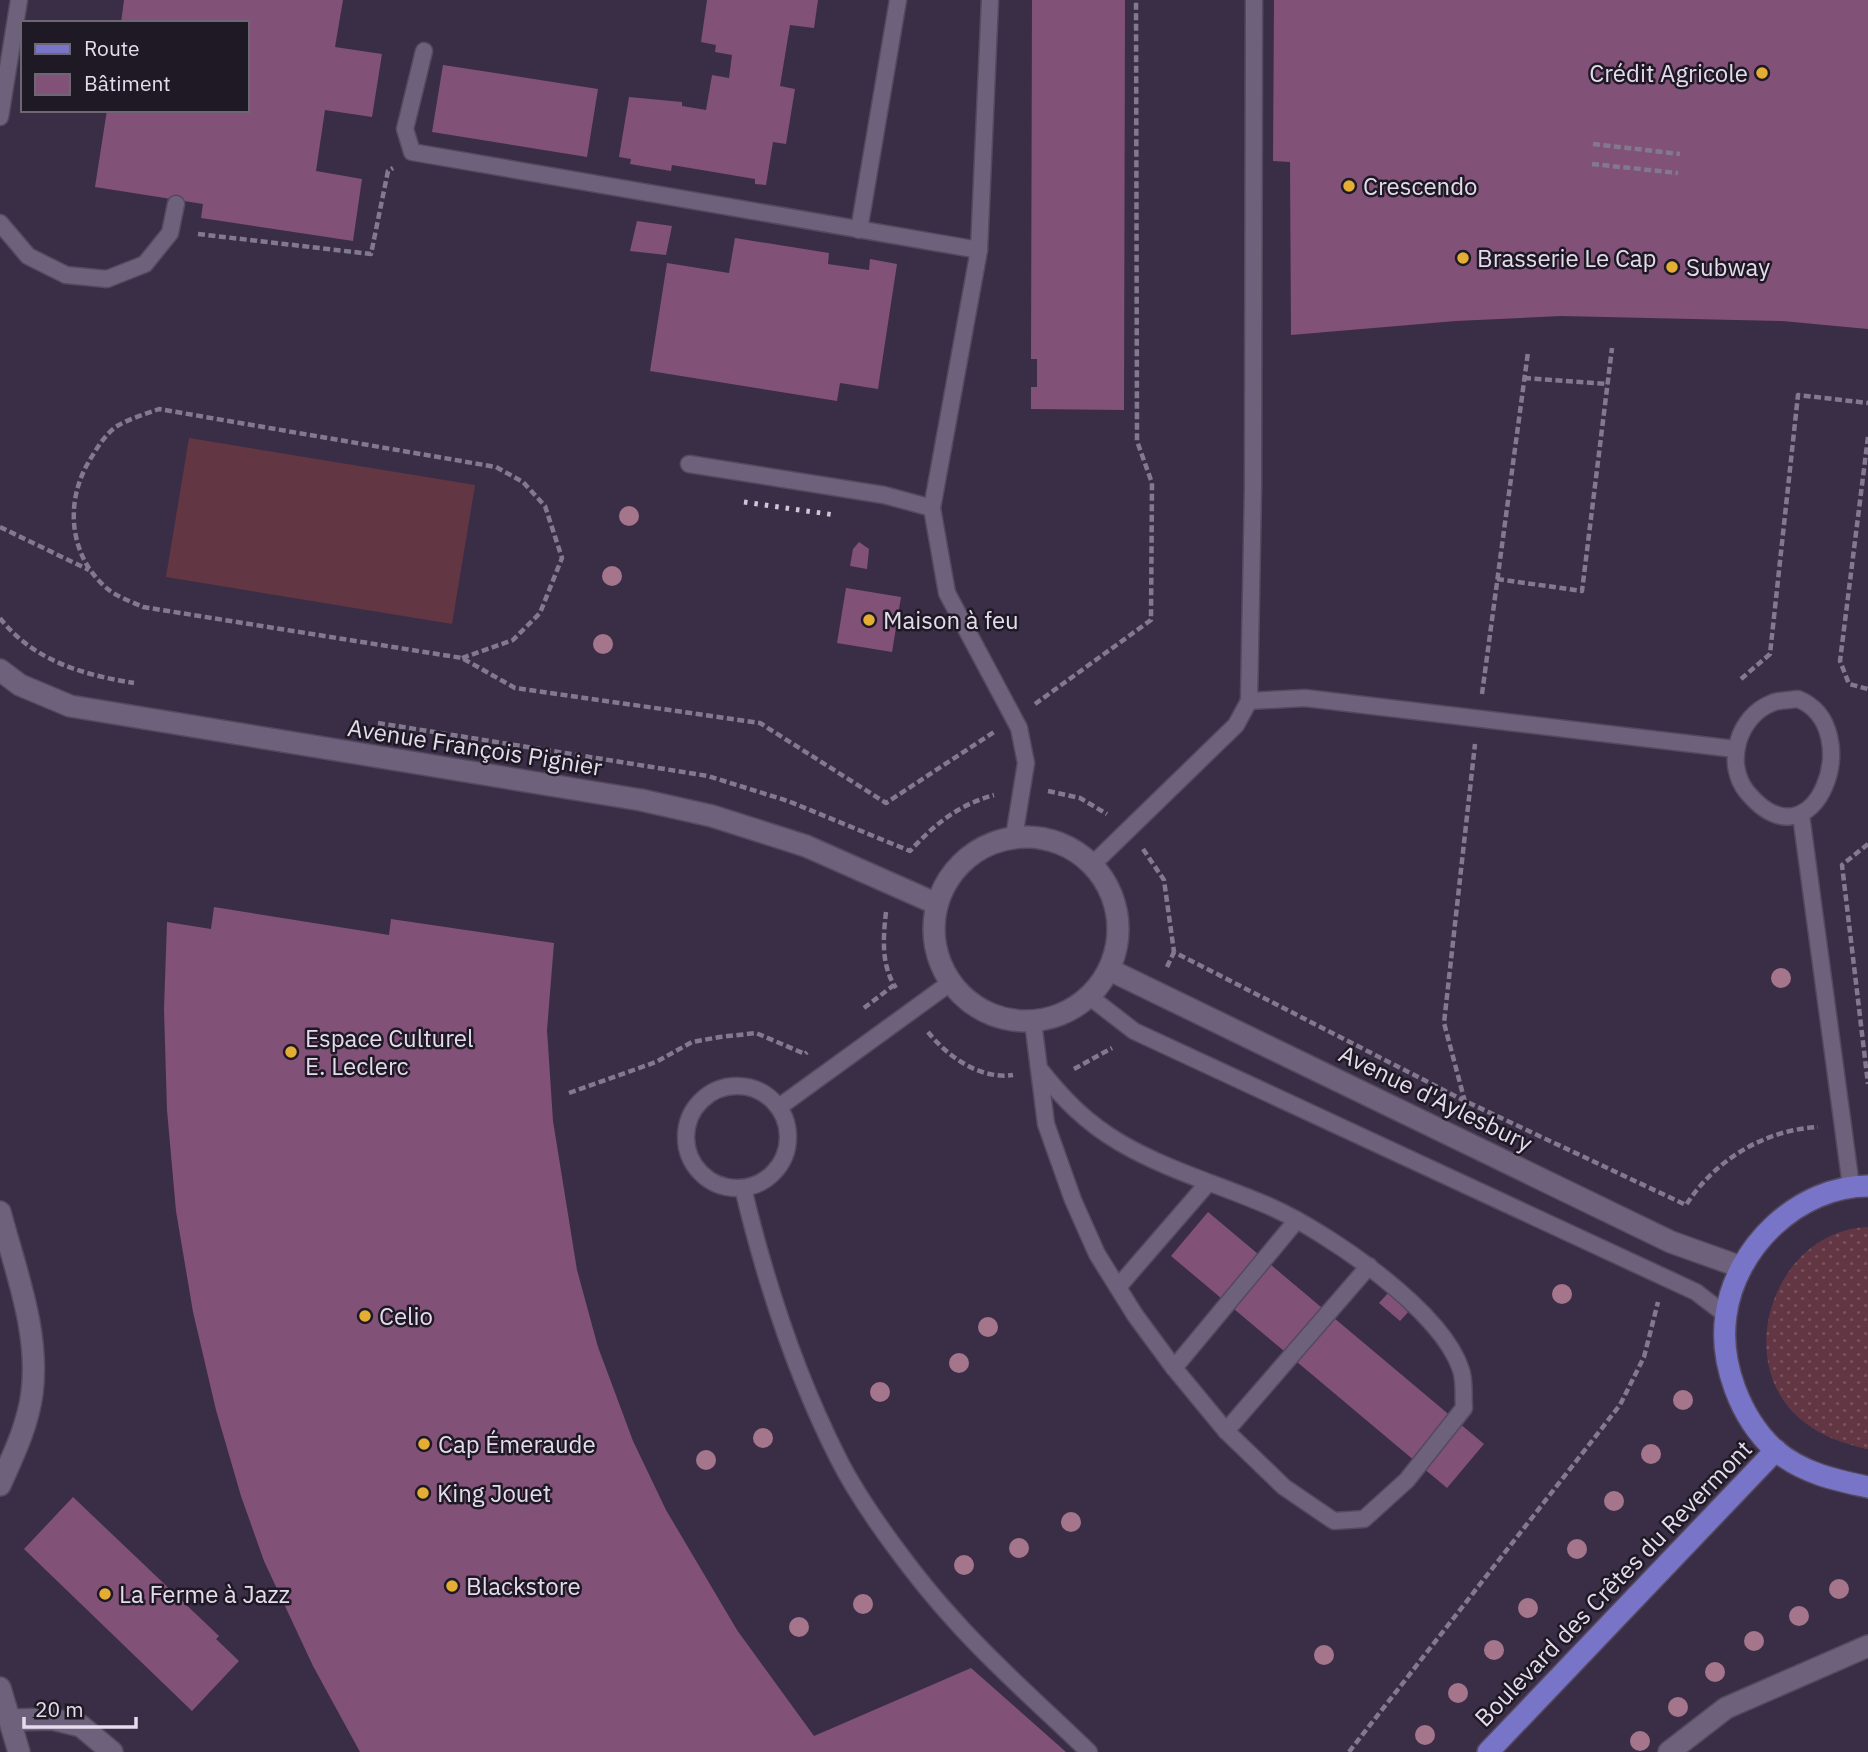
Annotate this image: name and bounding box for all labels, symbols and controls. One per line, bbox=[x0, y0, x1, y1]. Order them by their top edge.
legend bbox=[21, 21, 248, 112]
text: Route bbox=[84, 34, 140, 62]
place label: Crédit Agricole bbox=[1589, 57, 1748, 89]
marker: Crédit Agricole bbox=[1754, 65, 1770, 81]
text: Bâtiment bbox=[84, 69, 171, 97]
place label: Crescendo bbox=[1363, 170, 1478, 202]
marker: Crescendo bbox=[1341, 178, 1357, 194]
place label: Brasserie Le Cap bbox=[1477, 242, 1657, 274]
marker: Brasserie Le Cap bbox=[1455, 250, 1471, 266]
place label: Subway bbox=[1686, 251, 1770, 283]
marker: Subway bbox=[1664, 259, 1680, 275]
place label: Maison à feu bbox=[883, 604, 1019, 636]
marker: Maison à feu bbox=[861, 612, 877, 628]
street label: Avenue François Pignier bbox=[345, 711, 605, 783]
place label: Espace Culturel E. Leclerc bbox=[305, 1022, 474, 1082]
street label: Avenue d'Aylesbury bbox=[1334, 1037, 1538, 1159]
marker: Espace Culturel E. Leclerc bbox=[283, 1044, 299, 1060]
place label: Celio bbox=[379, 1300, 433, 1332]
marker: Celio bbox=[357, 1308, 373, 1324]
place label: Cap Émeraude bbox=[438, 1428, 596, 1460]
street label: Boulevard des Crêtes du Revermont bbox=[1467, 1433, 1759, 1733]
marker: Cap Émeraude bbox=[416, 1436, 432, 1452]
place label: King Jouet bbox=[437, 1477, 551, 1509]
marker: King Jouet bbox=[415, 1485, 431, 1501]
place label: Blackstore bbox=[466, 1570, 581, 1602]
place label: La Ferme à Jazz bbox=[119, 1578, 290, 1610]
marker: Blackstore bbox=[444, 1578, 460, 1594]
marker: La Ferme à Jazz bbox=[97, 1586, 113, 1602]
scale bar bbox=[24, 1686, 136, 1730]
text: 20 m bbox=[35, 1695, 84, 1723]

